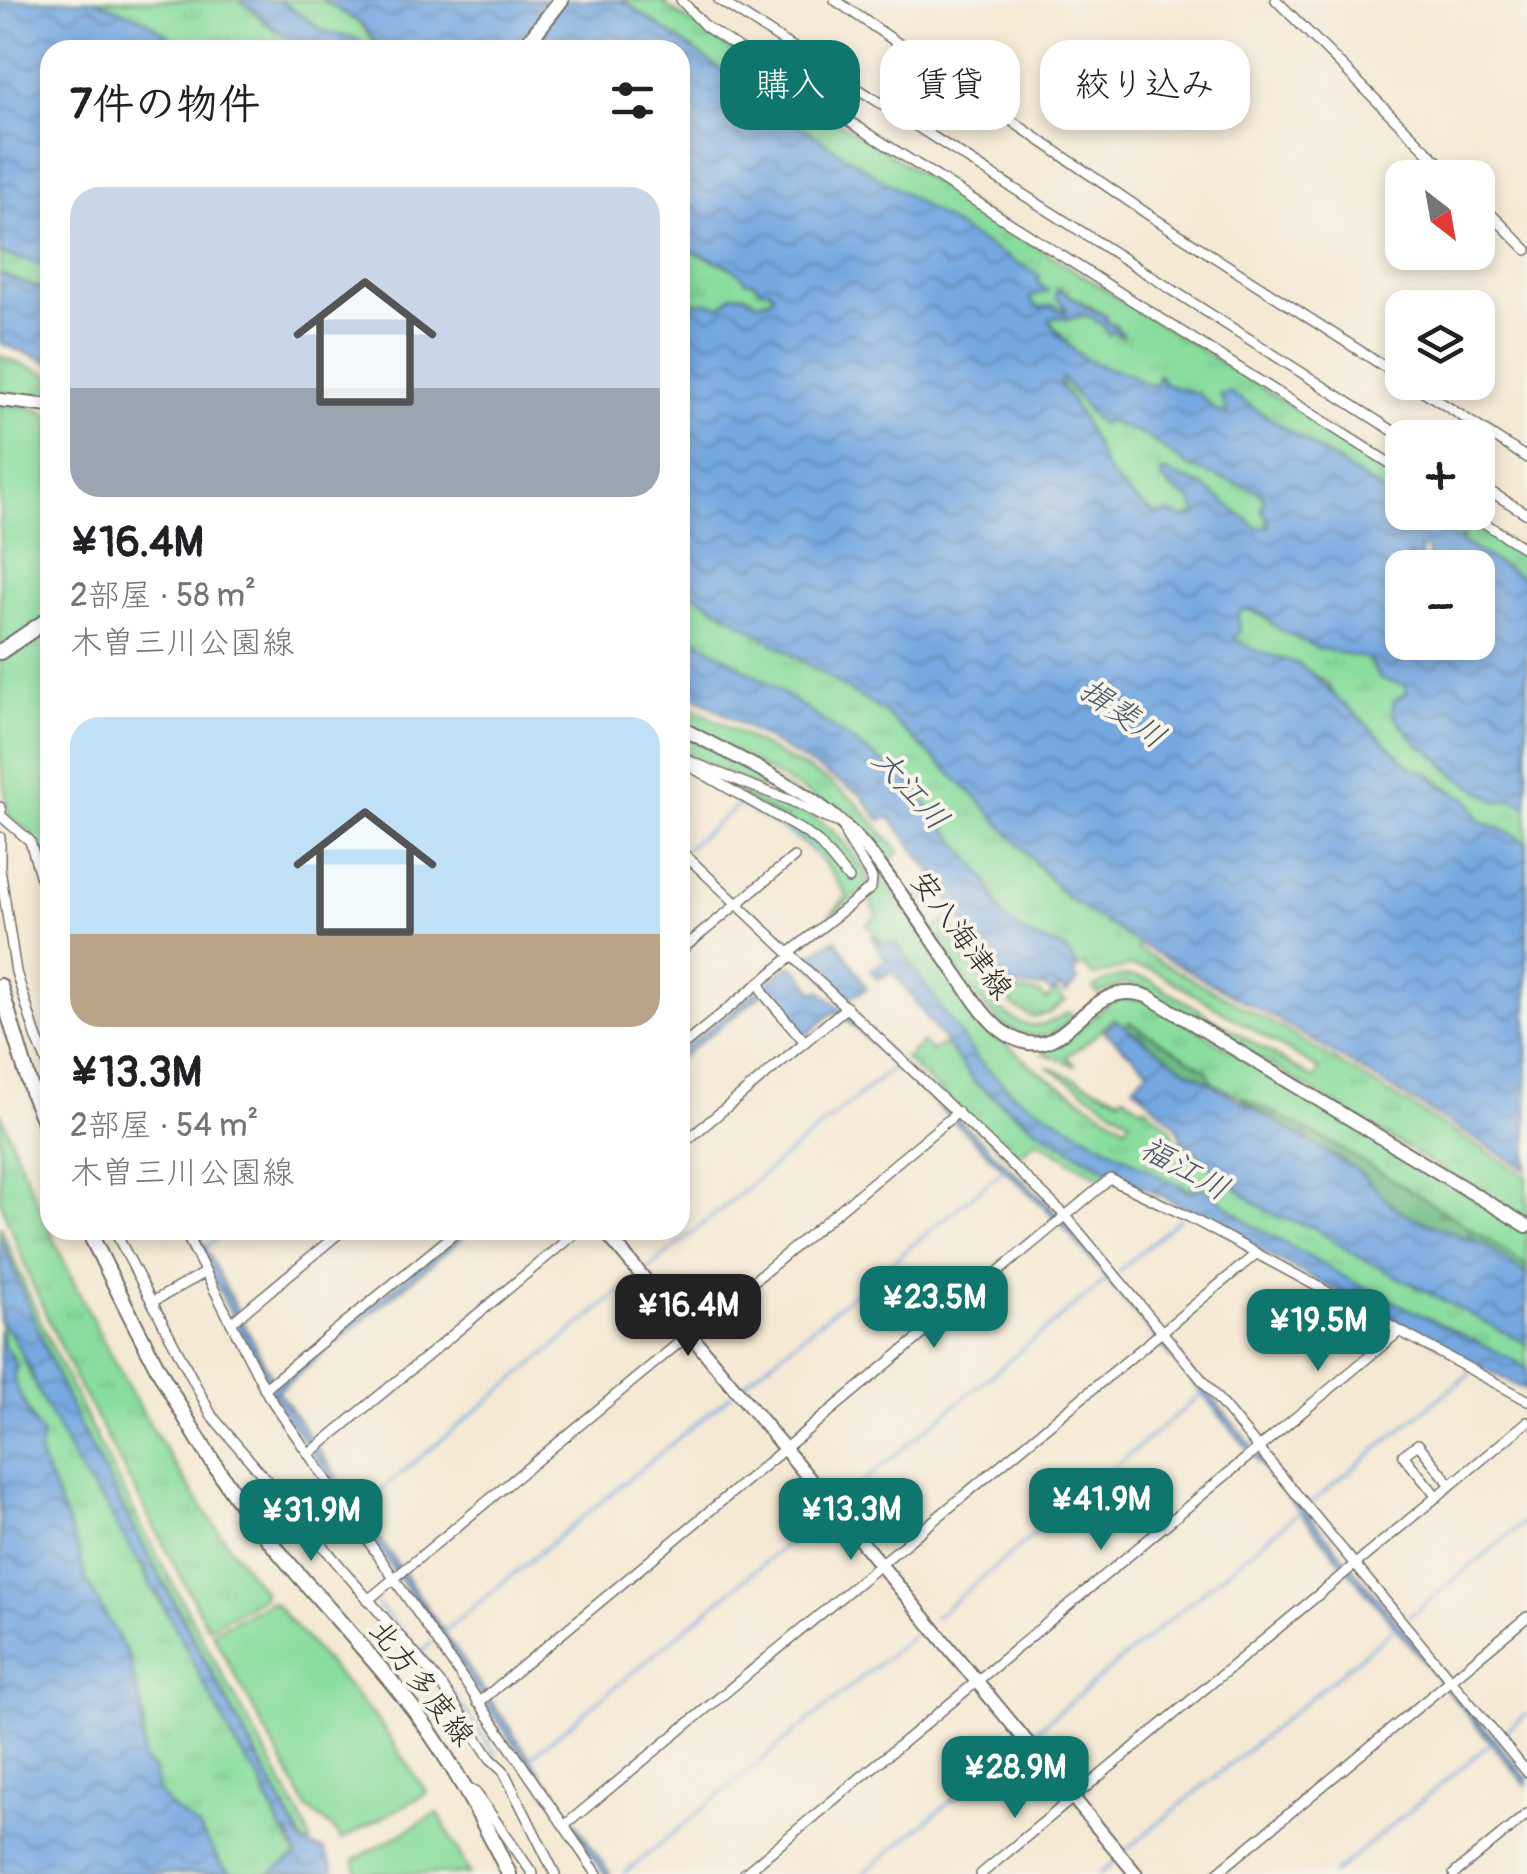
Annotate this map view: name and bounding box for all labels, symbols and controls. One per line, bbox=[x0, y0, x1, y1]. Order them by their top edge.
chip: 購入 bbox=[720, 40, 860, 130]
chip: 賃貸 bbox=[880, 40, 1020, 130]
chip: 絞り込み bbox=[1040, 40, 1250, 130]
icon: filters bbox=[605, 73, 660, 128]
text: 7件の物件 bbox=[70, 79, 260, 131]
north arrow bbox=[1385, 160, 1495, 270]
map controls bbox=[1385, 160, 1495, 660]
icon: home bbox=[275, 252, 455, 432]
button: layers bbox=[1385, 290, 1495, 400]
button: + bbox=[1385, 420, 1495, 530]
text: ¥16.4M bbox=[70, 517, 204, 569]
button: − bbox=[1385, 550, 1495, 660]
text: 2部屋 · 58 m² bbox=[70, 576, 256, 616]
text: 木曽三川公園線 bbox=[70, 623, 294, 663]
water label: 揖斐川 bbox=[1072, 670, 1173, 758]
water label: 大江川 bbox=[863, 741, 957, 839]
icon: home bbox=[275, 782, 455, 962]
street label: 安八海津線 bbox=[903, 864, 1021, 1007]
text: ¥13.3M bbox=[70, 1047, 202, 1099]
text: 2部屋 · 54 m² bbox=[70, 1106, 258, 1146]
water label: 福江川 bbox=[1133, 1128, 1236, 1210]
text: 木曽三川公園線 bbox=[70, 1153, 294, 1193]
pin: ¥23.5M bbox=[853, 1266, 1015, 1351]
pin: ¥16.4M bbox=[607, 1274, 769, 1359]
text: ¥23.5M bbox=[882, 1278, 986, 1318]
text: ¥16.4M bbox=[637, 1286, 739, 1326]
pin: ¥19.5M bbox=[1237, 1289, 1399, 1374]
text: ¥19.5M bbox=[1269, 1301, 1367, 1341]
pin: ¥41.9M bbox=[1020, 1468, 1182, 1553]
pin: ¥13.3M bbox=[770, 1478, 932, 1563]
pin: ¥31.9M bbox=[230, 1479, 392, 1564]
text: ¥41.9M bbox=[1051, 1480, 1151, 1520]
text: ¥13.3M bbox=[801, 1490, 901, 1530]
text: ¥31.9M bbox=[261, 1491, 361, 1531]
street label: 北方多度線 bbox=[361, 1613, 482, 1754]
pin: ¥28.9M bbox=[934, 1736, 1096, 1821]
text: ¥28.9M bbox=[964, 1748, 1066, 1788]

